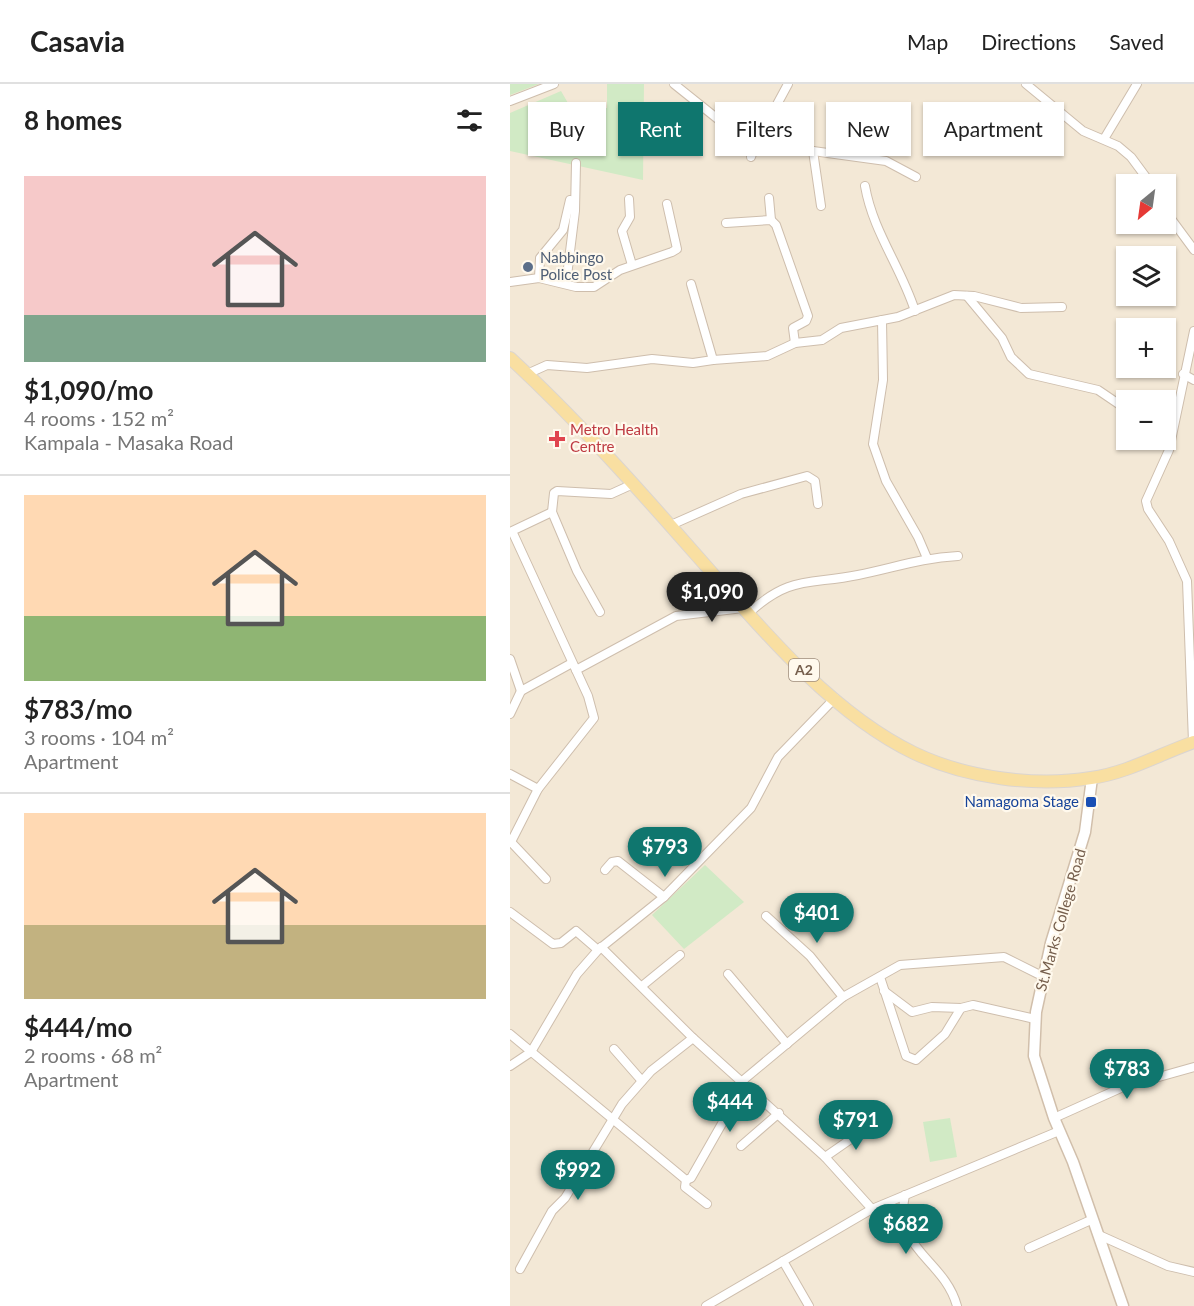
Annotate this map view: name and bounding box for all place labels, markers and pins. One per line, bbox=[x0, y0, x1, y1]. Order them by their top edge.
place label: Nabbingo Police Post bbox=[540, 248, 613, 283]
marker: Nabbingo Police Post bbox=[521, 260, 535, 274]
place label: Metro Health Centre bbox=[570, 420, 658, 455]
marker: Metro Health Centre bbox=[548, 430, 566, 448]
pin: $1,090 bbox=[663, 572, 761, 623]
place label: Namagoma Stage bbox=[964, 792, 1079, 810]
marker: Namagoma Stage bbox=[1084, 795, 1098, 809]
pin: $793 bbox=[629, 827, 701, 878]
pin: $401 bbox=[781, 893, 853, 944]
pin: $783 bbox=[1091, 1049, 1163, 1100]
pin: $444 bbox=[694, 1082, 766, 1133]
pin: $791 bbox=[820, 1100, 892, 1151]
pin: $992 bbox=[542, 1150, 614, 1201]
pin: $682 bbox=[870, 1204, 942, 1255]

